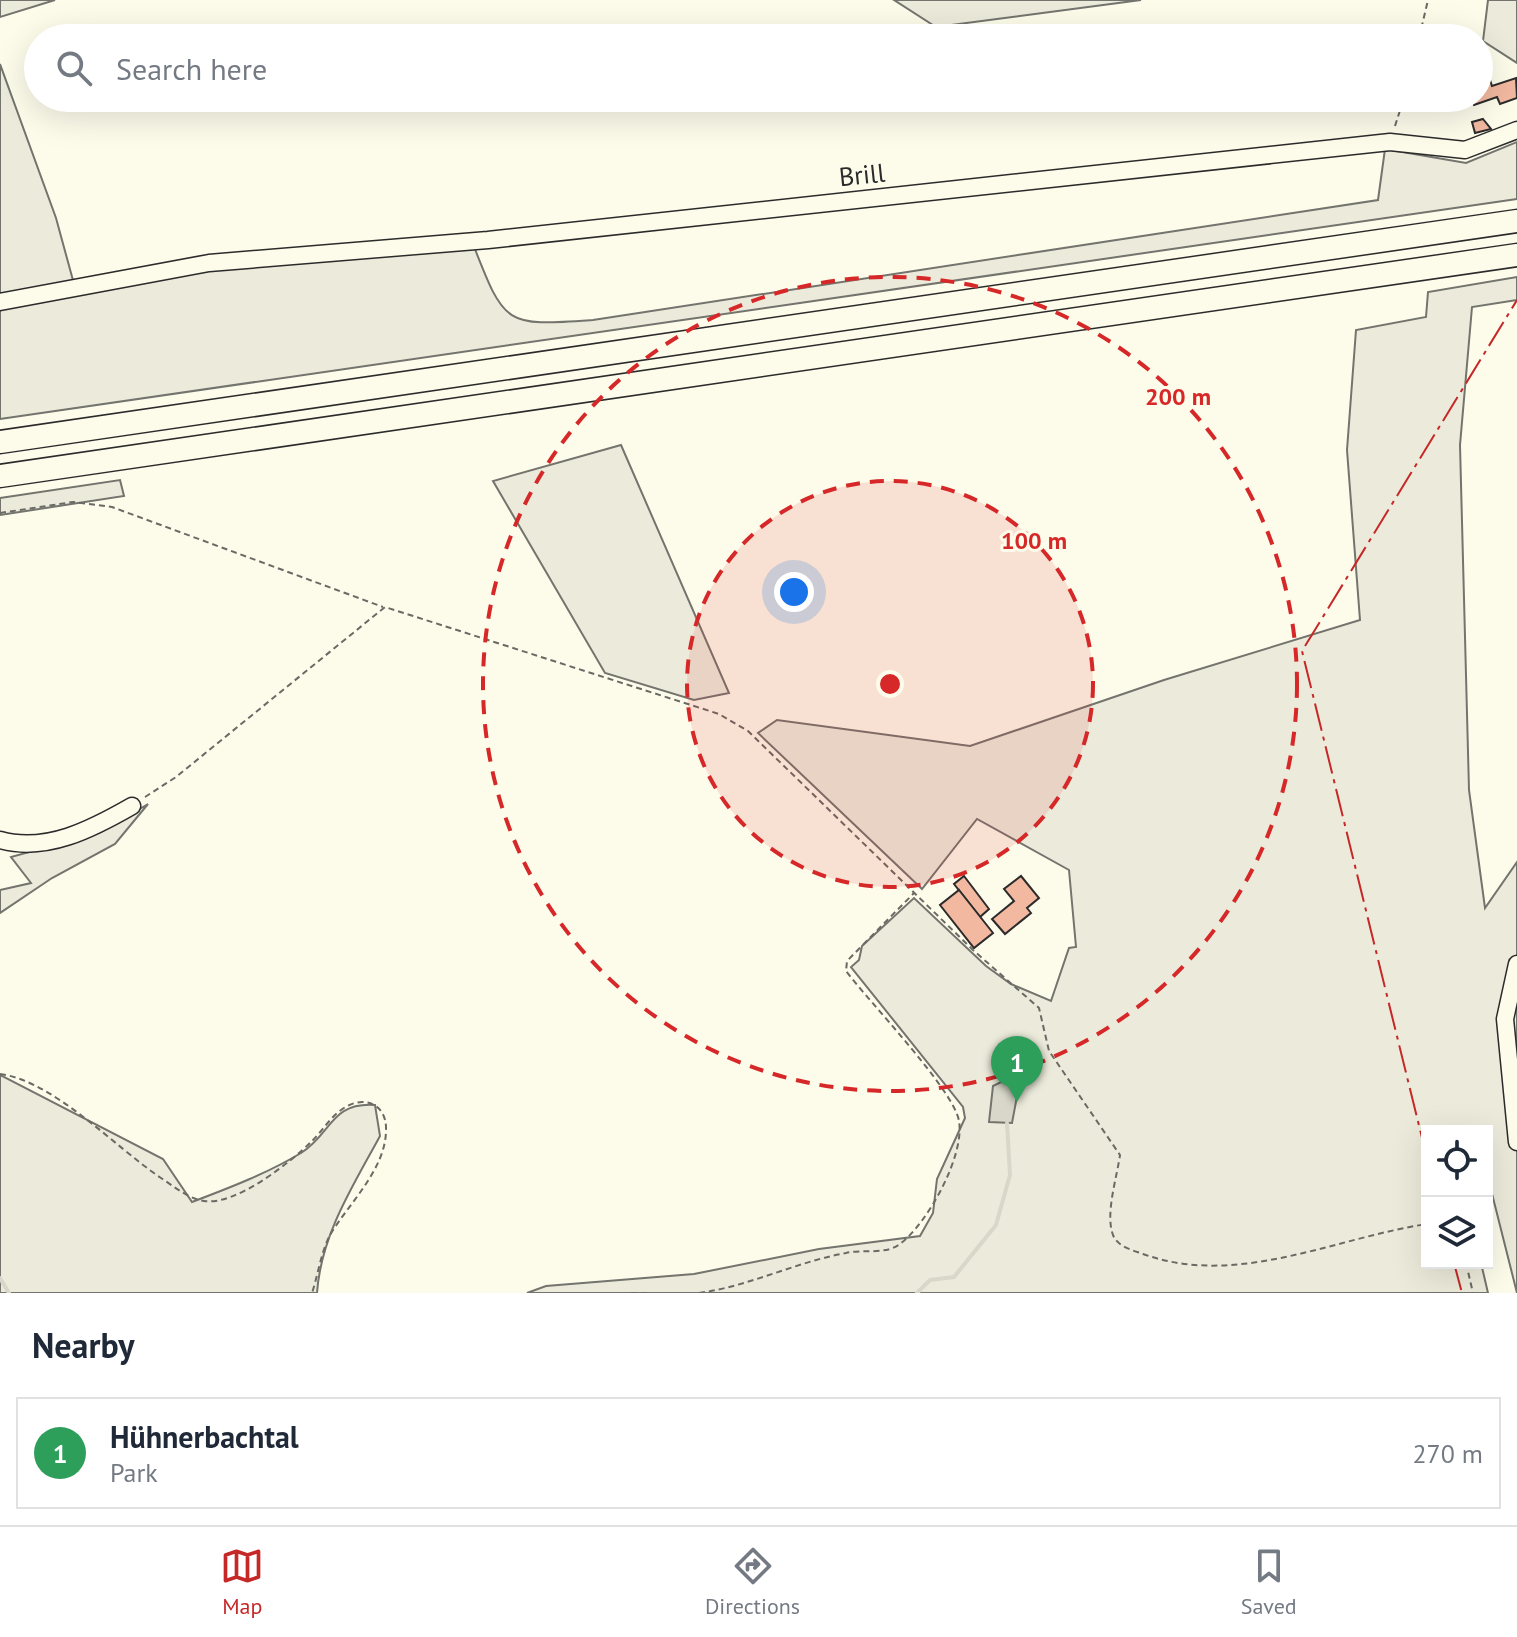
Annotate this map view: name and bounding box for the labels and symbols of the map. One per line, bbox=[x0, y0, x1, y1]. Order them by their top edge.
street label: Brill bbox=[837, 156, 887, 193]
text: 200 m bbox=[1145, 381, 1211, 412]
text: 100 m bbox=[1001, 525, 1067, 556]
your location bbox=[774, 572, 814, 612]
centre of rings bbox=[876, 670, 904, 698]
pin: 1 bbox=[991, 1036, 1043, 1102]

